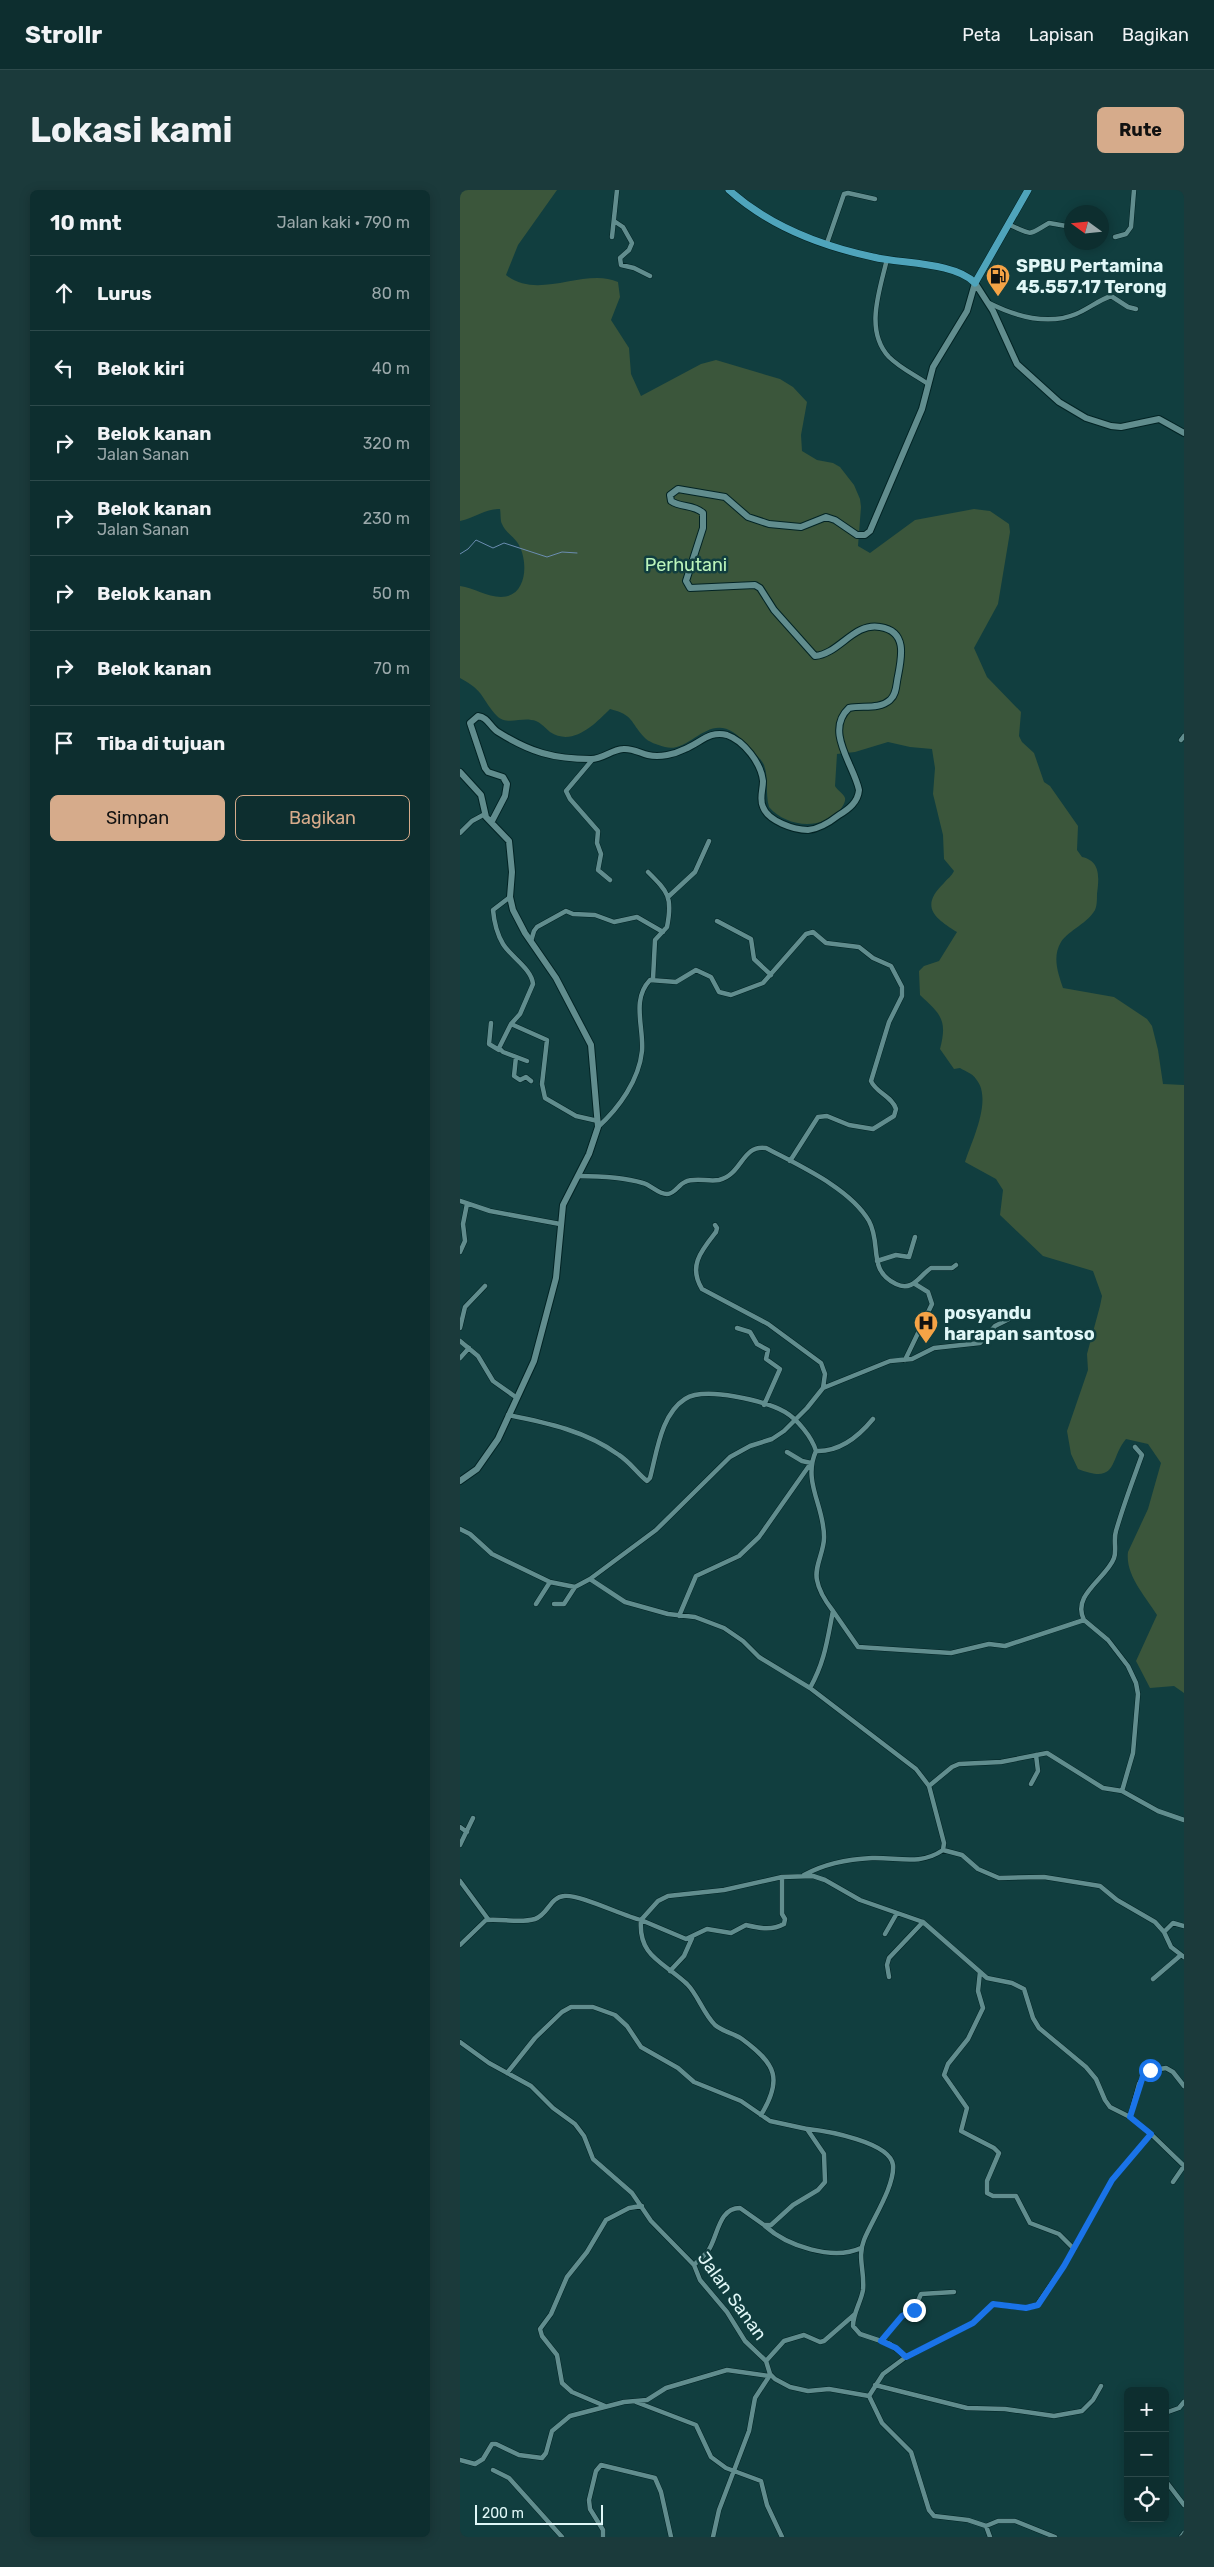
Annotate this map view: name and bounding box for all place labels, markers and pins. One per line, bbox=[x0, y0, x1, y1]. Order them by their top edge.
place label: SPBU Pertamina 45.557.17 Terong bbox=[1016, 255, 1167, 298]
fuel station icon: SPBU Pertamina 45.557.17 Terong bbox=[985, 263, 1011, 297]
place label: posyandu harapan santoso bbox=[944, 1302, 1095, 1345]
hospital icon: posyandu harapan santoso bbox=[913, 1310, 939, 1344]

